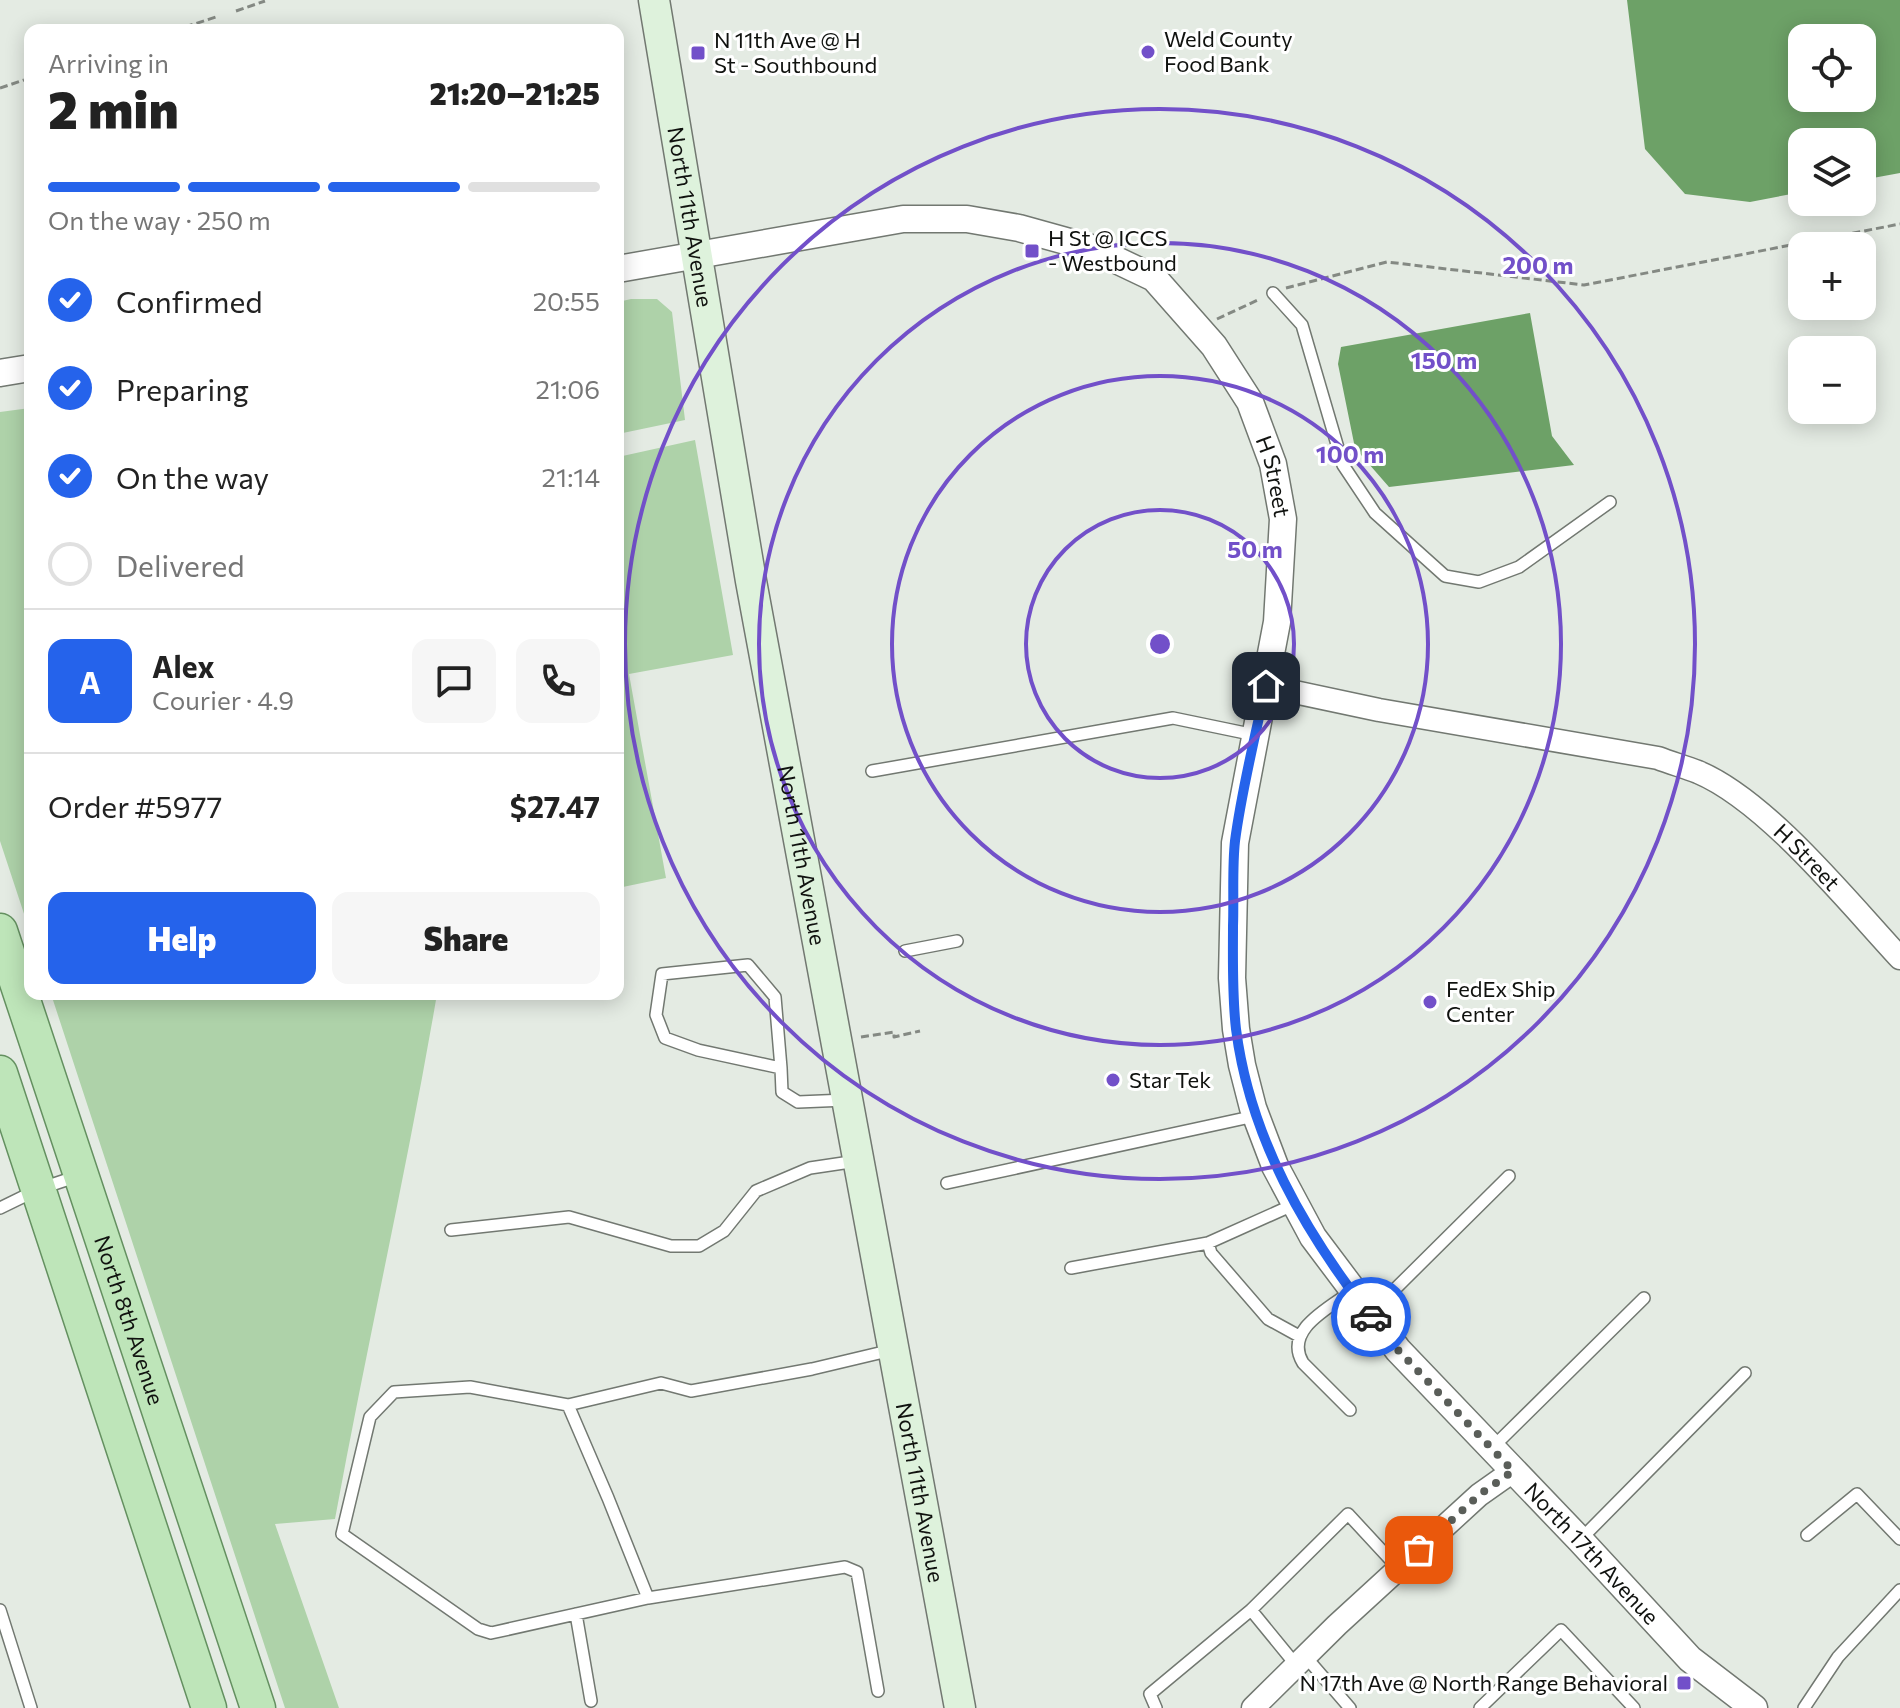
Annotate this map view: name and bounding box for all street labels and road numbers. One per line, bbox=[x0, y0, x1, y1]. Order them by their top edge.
street label: North 11th Avenue bbox=[662, 125, 719, 309]
street label: H Street bbox=[1251, 431, 1296, 519]
street label: North 11th Avenue bbox=[772, 763, 832, 947]
street label: H Street bbox=[1769, 818, 1846, 896]
street label: North 8th Avenue bbox=[89, 1232, 170, 1408]
street label: North 11th Avenue bbox=[891, 1400, 950, 1584]
street label: North 17th Avenue bbox=[1519, 1476, 1665, 1630]

